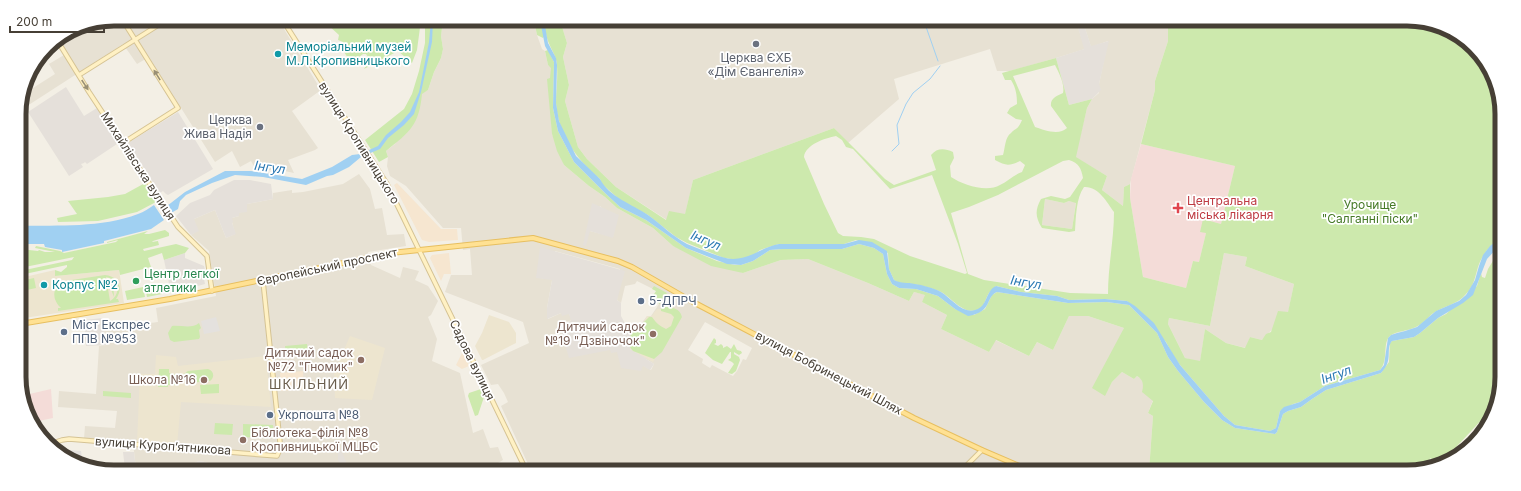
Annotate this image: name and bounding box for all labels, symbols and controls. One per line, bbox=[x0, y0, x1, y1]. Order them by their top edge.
scale bar bbox=[10, 8, 104, 34]
text: 200 m bbox=[16, 14, 52, 29]
place label: Меморіальний музей М.Л.Кропивницького bbox=[286, 39, 411, 68]
marker: Церква ЄХБ «Дім Євангелія» bbox=[751, 39, 761, 49]
marker: Меморіальний музей М.Л.Кропивницького bbox=[273, 49, 283, 59]
place label: Церква ЄХБ «Дім Євангелія» bbox=[707, 50, 805, 79]
one-way arrow bbox=[153, 70, 161, 80]
street label: вулиця Кропивницького bbox=[316, 79, 403, 207]
one-way arrow bbox=[81, 80, 89, 90]
street label: Михайлівська вулиця bbox=[98, 109, 179, 223]
place label: Церква Жива Надія bbox=[184, 112, 252, 141]
marker: Церква Жива Надія bbox=[255, 122, 265, 132]
water label: Інгул bbox=[253, 157, 287, 177]
place label: Центральна міська лікарня bbox=[1187, 193, 1273, 222]
park label: Урочище "Салганні піски" bbox=[1322, 197, 1418, 226]
marker: Центральна міська лікарня bbox=[1172, 202, 1184, 214]
water label: Інгул bbox=[688, 227, 724, 254]
street label: Європейський проспект bbox=[255, 244, 399, 289]
place label: Центр легкої атлетики bbox=[144, 266, 220, 295]
water label: Інгул bbox=[1009, 271, 1043, 293]
marker: Центр легкої атлетики bbox=[131, 276, 141, 286]
place label: Корпус №2 bbox=[52, 277, 118, 292]
marker: Корпус №2 bbox=[39, 280, 49, 290]
place label: 5-ДПРЧ bbox=[649, 293, 697, 308]
marker: 5-ДПРЧ bbox=[636, 296, 646, 306]
place label: Міст Експрес ППВ №953 bbox=[72, 317, 150, 346]
street label: Садова вулиця bbox=[446, 317, 498, 403]
place label: Дитячий садок №19 "Дзвіночок" bbox=[545, 319, 645, 348]
marker: Міст Експрес ППВ №953 bbox=[59, 327, 69, 337]
street label: вулиця Бобринецький Шлях bbox=[753, 327, 906, 418]
marker: Дитячий садок №19 "Дзвіночок" bbox=[648, 329, 658, 339]
place label: Дитячий садок №72 "Гномик" bbox=[264, 345, 353, 374]
marker: Дитячий садок №72 "Гномик" bbox=[356, 355, 366, 365]
water label: Інгул bbox=[1319, 361, 1354, 387]
place label: Школа №16 bbox=[129, 372, 196, 387]
marker: Школа №16 bbox=[199, 375, 209, 385]
district label: ШКІЛЬНИЙ bbox=[269, 376, 349, 392]
place label: Укрпошта №8 bbox=[278, 407, 359, 422]
marker: Укрпошта №8 bbox=[265, 410, 275, 420]
place label: Бібліотека-філія №8 Кропивницької МЦБС bbox=[251, 425, 379, 454]
street label: вулиця Куропʼятникова bbox=[95, 433, 231, 458]
marker: Бібліотека-філія №8 Кропивницької МЦБС bbox=[238, 435, 248, 445]

